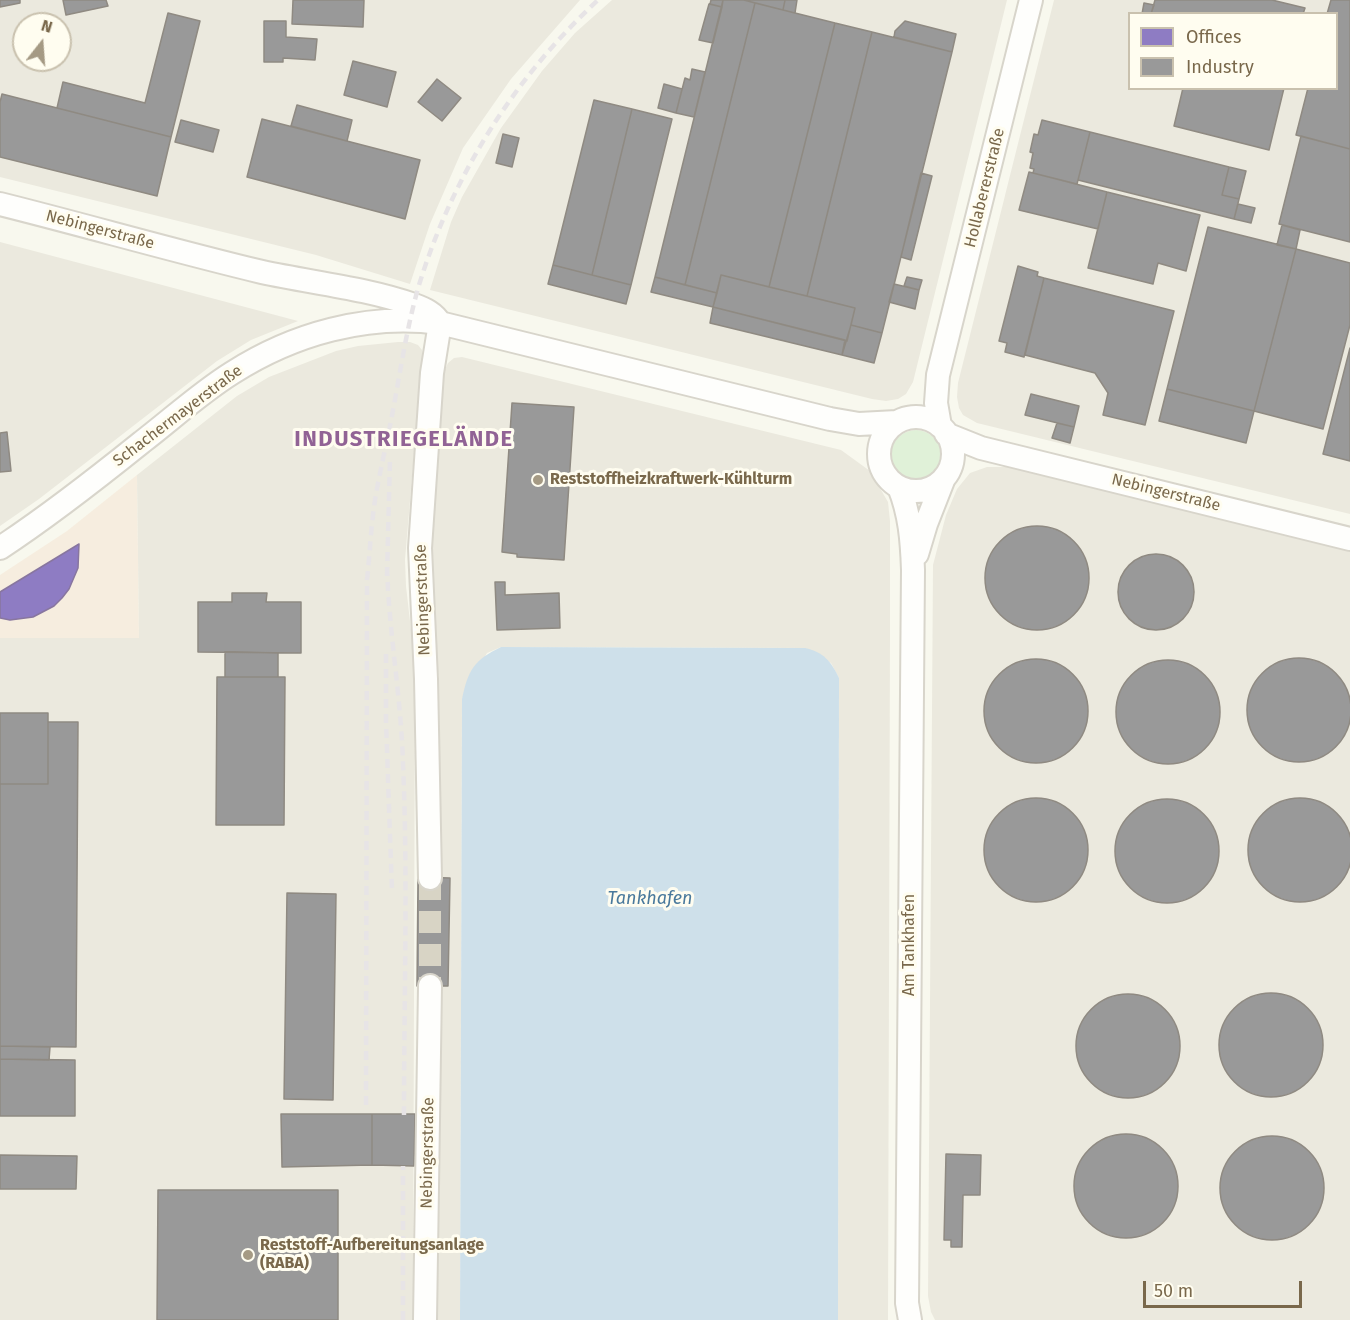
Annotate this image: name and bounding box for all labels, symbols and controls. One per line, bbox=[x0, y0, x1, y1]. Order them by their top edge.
north arrow bbox=[12, 12, 72, 72]
legend bbox=[1128, 12, 1338, 90]
text: N bbox=[39, 16, 55, 37]
text: Offices bbox=[1186, 26, 1241, 48]
text: Industry bbox=[1186, 56, 1254, 78]
street label: Hollabererstraße bbox=[961, 126, 1009, 250]
street label: Nebingerstraße bbox=[44, 206, 156, 254]
street label: Schachermayerstraße bbox=[110, 361, 246, 471]
district label: INDUSTRIEGELÄNDE bbox=[294, 427, 514, 453]
place label: Reststoffheizkraftwerk-Kühlturm bbox=[550, 470, 792, 490]
street label: Nebingerstraße bbox=[1110, 470, 1222, 516]
marker: Reststoffheizkraftwerk-Kühlturm bbox=[531, 473, 545, 487]
street label: Nebingerstraße bbox=[411, 544, 435, 656]
water label: Tankhafen bbox=[608, 888, 692, 910]
street label: Am Tankhafen bbox=[900, 894, 920, 996]
street label: Nebingerstraße bbox=[417, 1097, 439, 1209]
place label: Reststoff-Aufbereitungsanlage (RABA) bbox=[260, 1236, 484, 1274]
marker: Reststoff-Aufbereitungsanlage (RABA) bbox=[241, 1248, 255, 1262]
scale bar bbox=[1146, 1269, 1305, 1307]
text: 50 m bbox=[1154, 1280, 1193, 1302]

